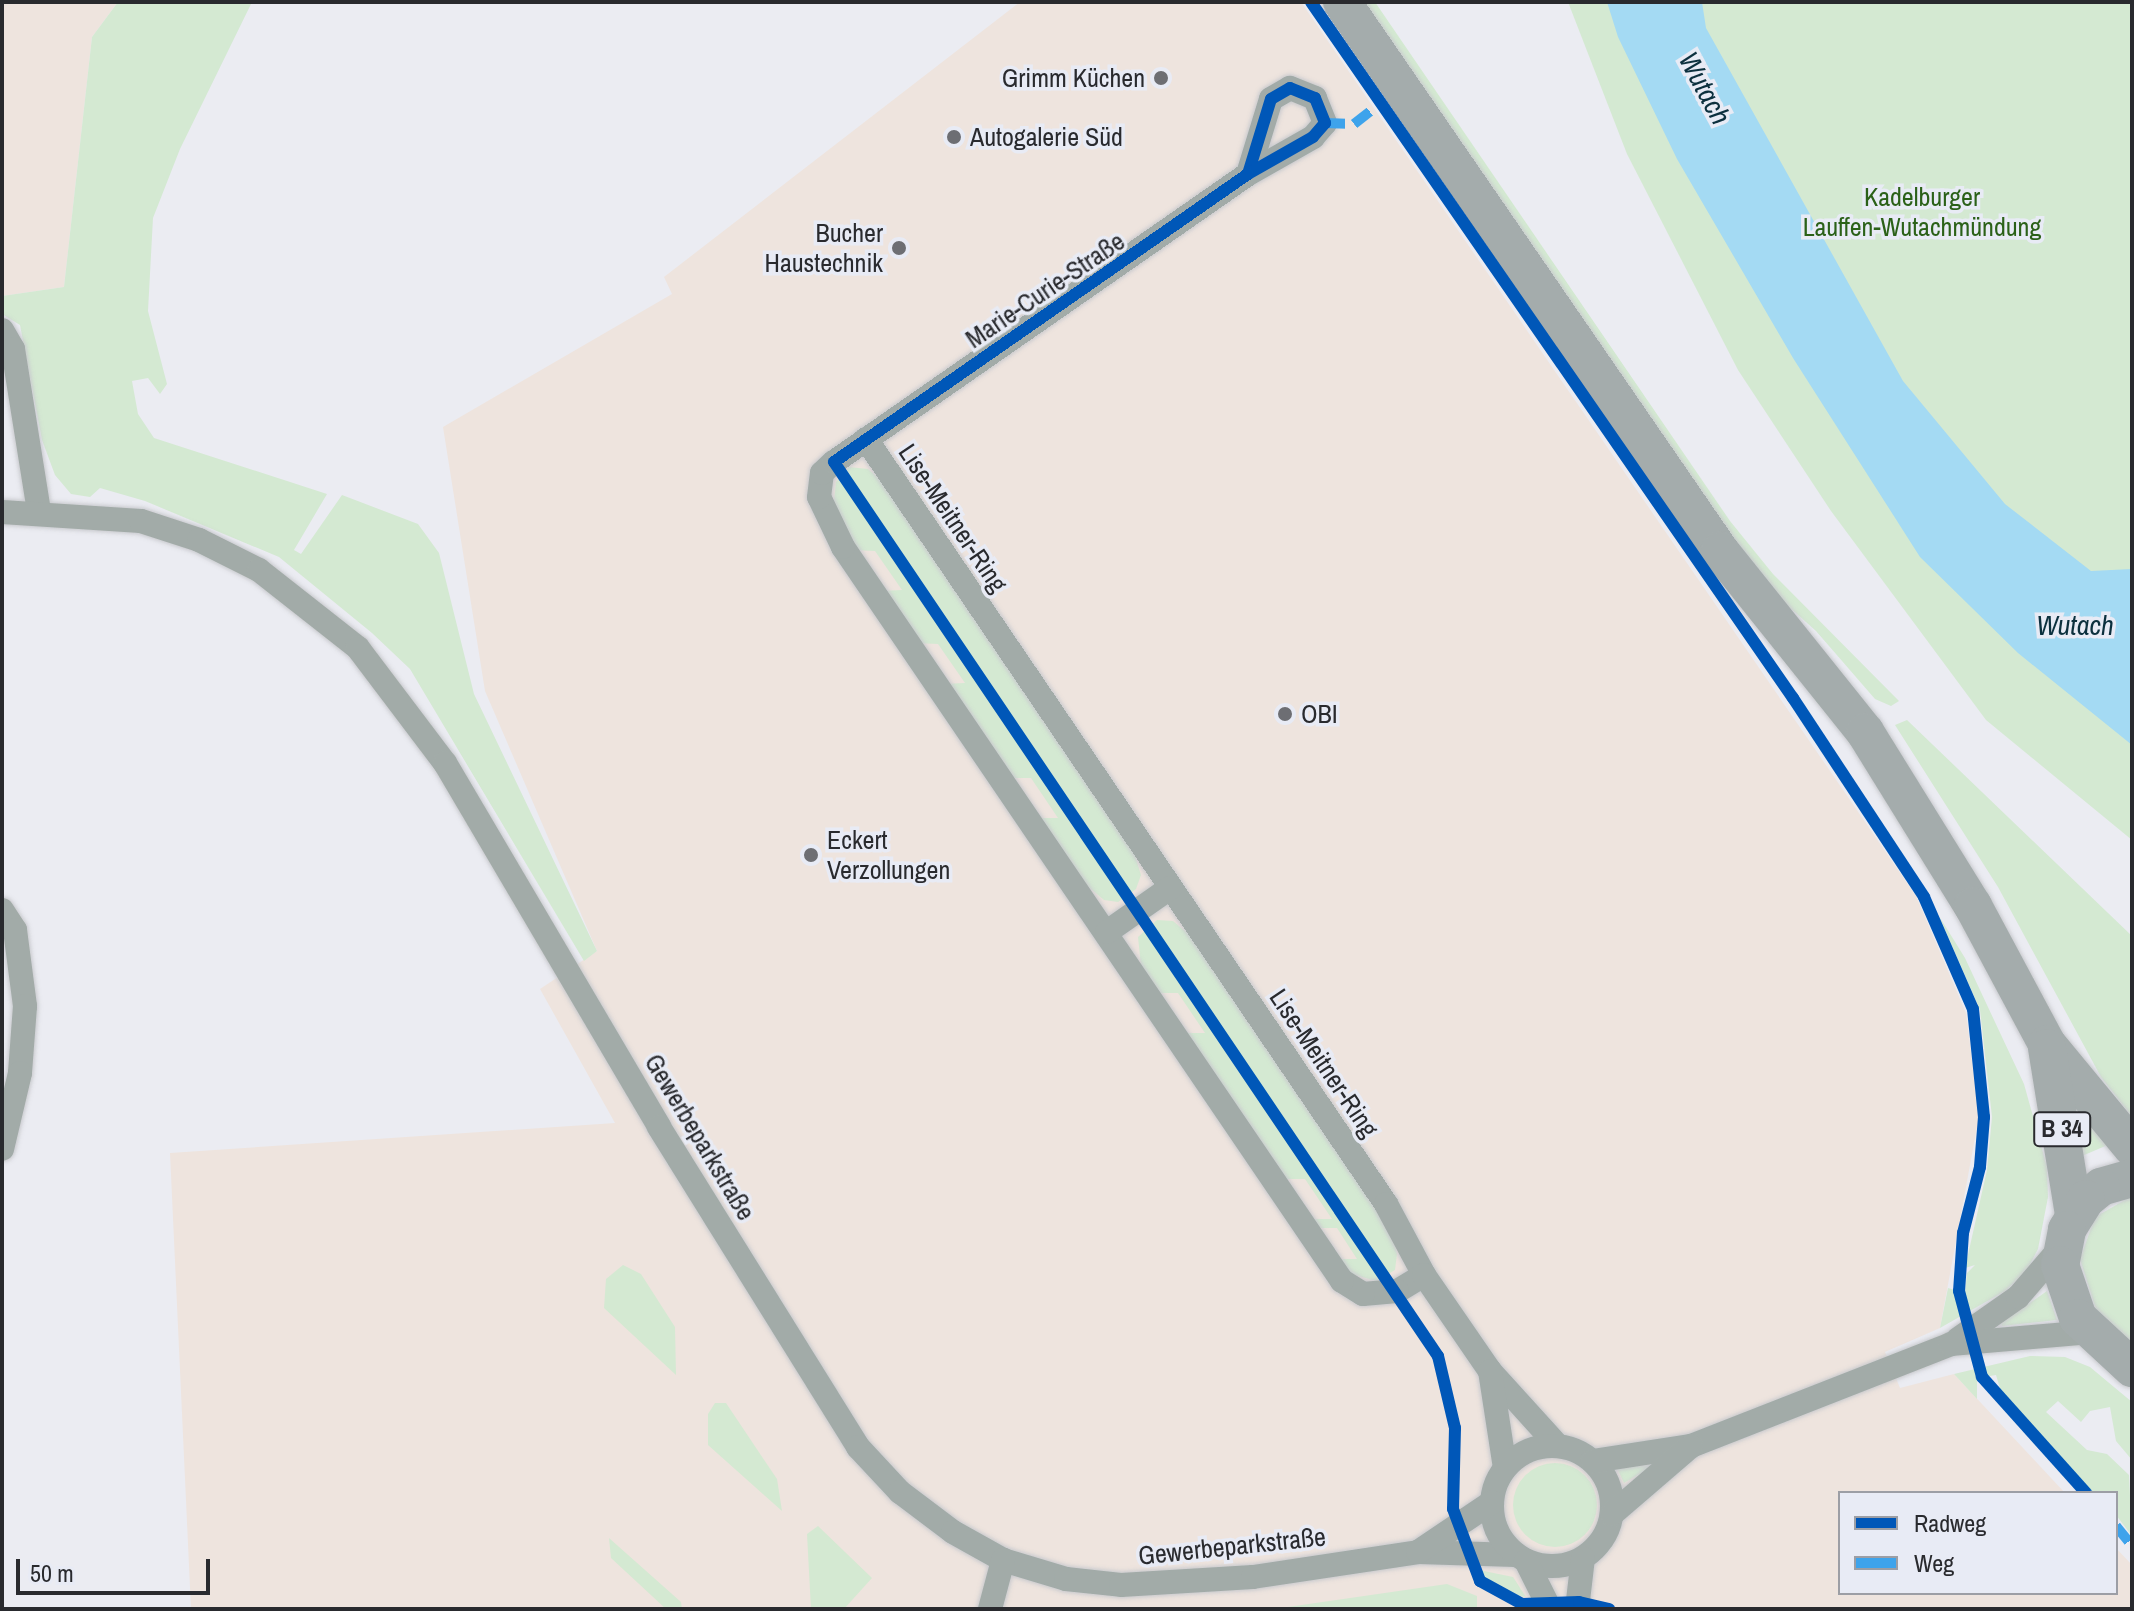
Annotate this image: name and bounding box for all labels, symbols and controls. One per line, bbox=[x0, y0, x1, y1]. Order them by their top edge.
water label: Wutach bbox=[1672, 46, 1738, 130]
place label: Grimm Küchen bbox=[1002, 62, 1145, 94]
marker: Grimm Küchen bbox=[1152, 69, 1170, 87]
place label: Autogalerie Süd bbox=[970, 121, 1123, 153]
marker: Autogalerie Süd bbox=[945, 128, 963, 146]
park label: Kadelburger Lauffen-Wutachmündung bbox=[1803, 181, 2041, 242]
place label: Bucher Haustechnik bbox=[764, 217, 883, 278]
street label: Marie-Curie-Straße bbox=[960, 225, 1130, 355]
marker: Bucher Haustechnik bbox=[890, 239, 908, 257]
street label: Lise-Meitner-Ring bbox=[892, 438, 1014, 598]
water label: Wutach bbox=[2036, 608, 2114, 642]
place label: OBI bbox=[1301, 698, 1338, 730]
marker: OBI bbox=[1276, 705, 1294, 723]
place label: Eckert Verzollungen bbox=[827, 824, 950, 886]
marker: Eckert Verzollungen bbox=[802, 846, 820, 864]
street label: Lise-Meitner-Ring bbox=[1263, 983, 1385, 1143]
street label: Gewerbeparkstraße bbox=[638, 1048, 762, 1226]
road number: B 34 bbox=[2032, 1109, 2092, 1149]
legend bbox=[1838, 1491, 2118, 1595]
text: Radweg bbox=[1914, 1507, 1986, 1539]
street label: Gewerbeparkstraße bbox=[1137, 1521, 1327, 1571]
scale bar bbox=[20, 1543, 214, 1593]
text: Weg bbox=[1914, 1547, 1954, 1579]
text: 50 m bbox=[30, 1557, 74, 1589]

